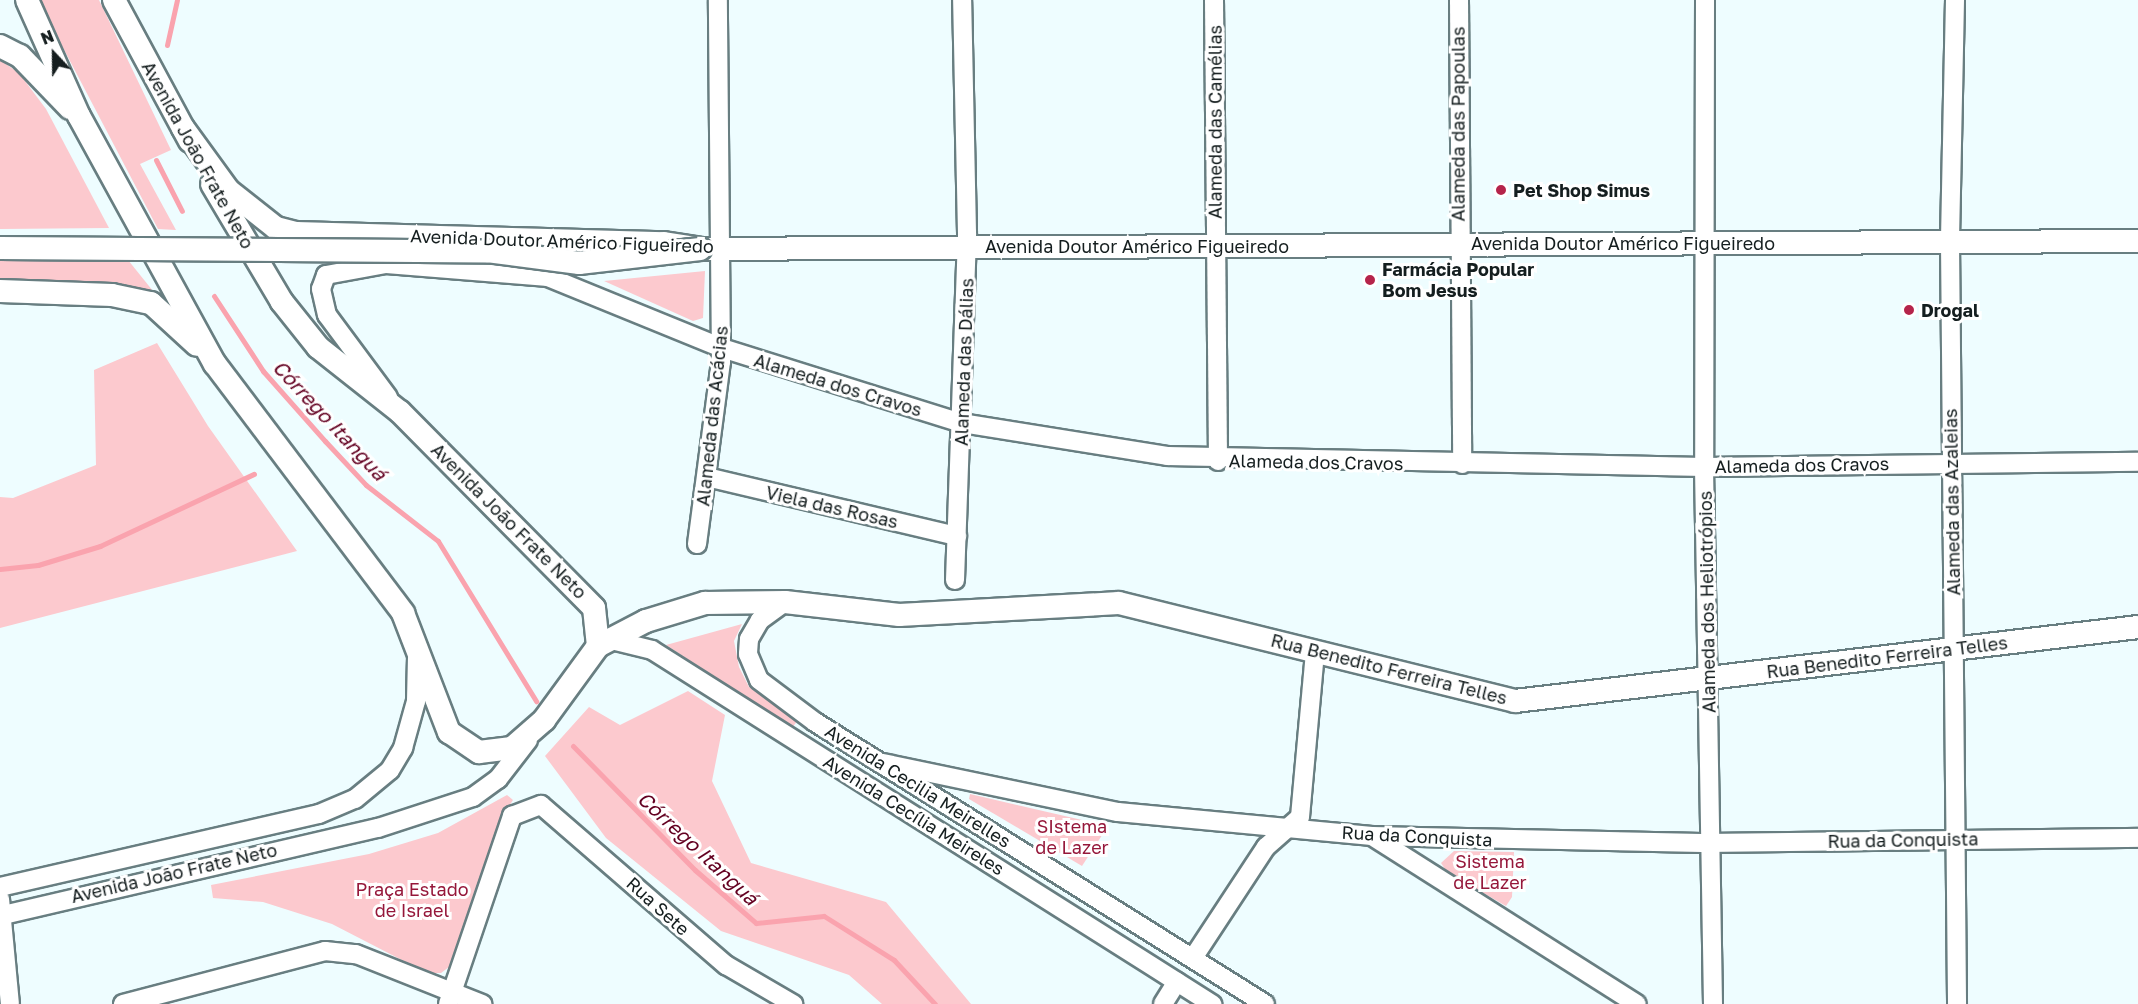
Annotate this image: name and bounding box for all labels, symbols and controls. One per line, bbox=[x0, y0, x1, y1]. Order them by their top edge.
north arrow bbox=[24, 24, 84, 84]
street label: Alameda das Camélias bbox=[1204, 25, 1226, 219]
text: N bbox=[38, 26, 57, 49]
street label: Alameda das Papoulas bbox=[1447, 26, 1469, 222]
street label: Avenida João Frate Neto bbox=[137, 58, 259, 252]
place label: Pet Shop Simus bbox=[1513, 179, 1650, 201]
marker: Pet Shop Simus bbox=[1494, 183, 1508, 197]
street label: Avenida Doutor Américo Figueiredo bbox=[410, 225, 714, 257]
street label: Avenida Doutor Américo Figueiredo bbox=[1471, 232, 1775, 254]
street label: Avenida Doutor Américo Figueiredo bbox=[985, 235, 1289, 257]
place label: Farmácia Popular Bom Jesus bbox=[1382, 259, 1534, 302]
marker: Farmácia Popular Bom Jesus bbox=[1363, 273, 1377, 287]
street label: Alameda das Dálias bbox=[950, 278, 978, 446]
place label: Drogal bbox=[1921, 299, 1979, 321]
marker: Drogal bbox=[1902, 303, 1916, 317]
street label: Alameda das Acácias bbox=[692, 325, 732, 507]
street label: Alameda dos Cravos bbox=[751, 349, 925, 421]
water label: Córrego Itanguá bbox=[268, 355, 392, 485]
street label: Alameda das Azaleias bbox=[1940, 408, 1964, 596]
street label: Avenida João Frate Neto bbox=[427, 439, 591, 603]
street label: Alameda dos Cravos bbox=[1229, 450, 1403, 474]
street label: Alameda dos Cravos bbox=[1715, 453, 1889, 477]
street label: Viela das Rosas bbox=[764, 481, 900, 533]
street label: Alameda dos Heliotrópios bbox=[1694, 491, 1720, 713]
street label: Rua Benedito Ferreira Telles bbox=[1269, 629, 1509, 709]
street label: Rua Benedito Ferreira Telles bbox=[1765, 631, 2009, 683]
street label: Avenida Cecilia Meirelles bbox=[821, 720, 1015, 852]
street label: Avenida Cecília Meireles bbox=[820, 750, 1008, 880]
water label: Córrego Itanguá bbox=[633, 786, 763, 910]
park label: SIstema de Lazer bbox=[1035, 816, 1109, 858]
street label: Rua da Conquista bbox=[1341, 821, 1493, 851]
street label: Rua da Conquista bbox=[1827, 828, 1979, 852]
street label: Avenida João Frate Neto bbox=[69, 839, 279, 907]
park label: Sistema de Lazer bbox=[1453, 851, 1527, 894]
street label: Rua Sete bbox=[622, 872, 694, 940]
park label: Praça Estado de Israel bbox=[355, 879, 469, 922]

